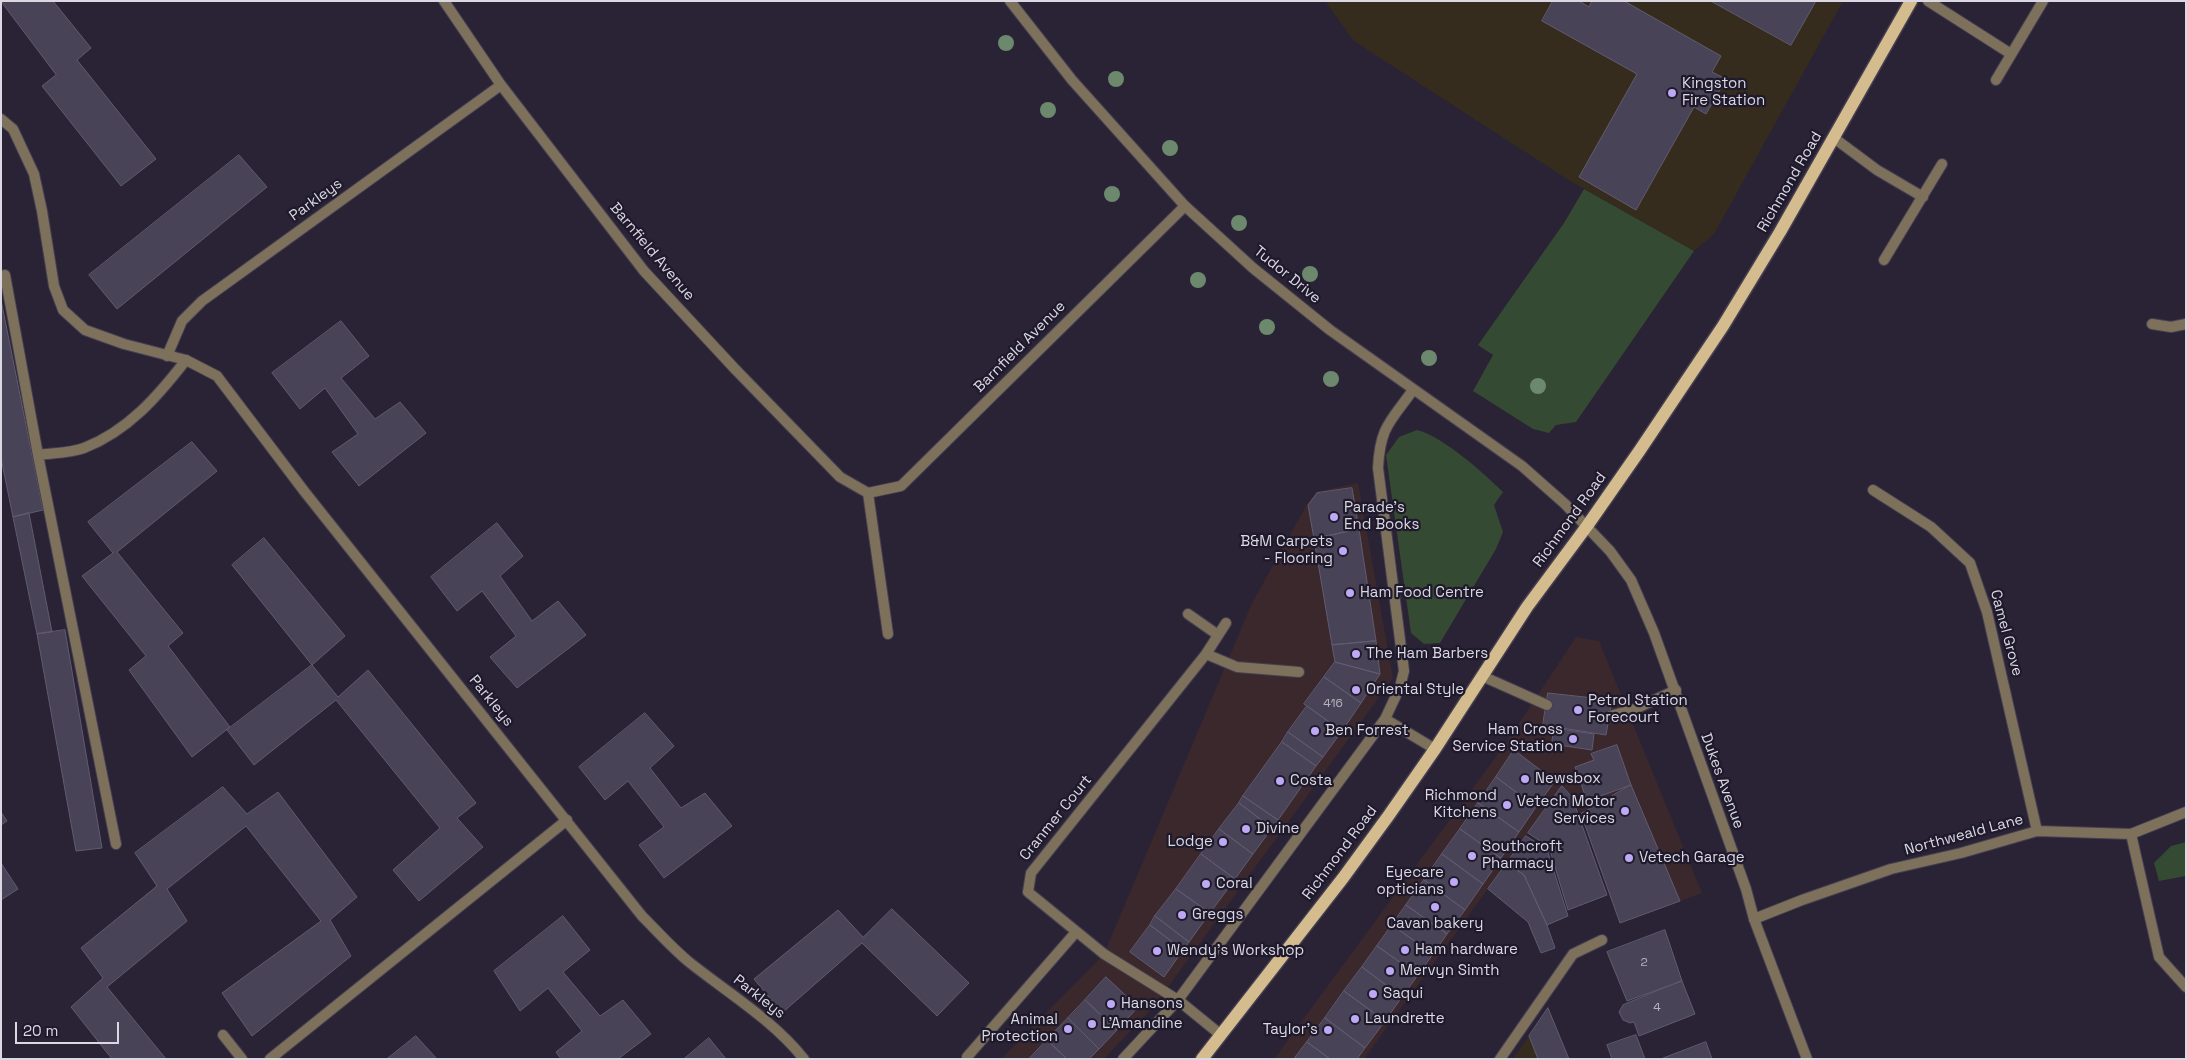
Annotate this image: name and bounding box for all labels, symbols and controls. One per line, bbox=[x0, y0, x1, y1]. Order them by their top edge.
place label: Kingston Fire Station bbox=[1682, 75, 1765, 110]
marker: Kingston Fire Station bbox=[1666, 87, 1678, 99]
street label: Richmond Road bbox=[1754, 129, 1826, 235]
street label: Parkleys bbox=[286, 175, 346, 225]
street label: Barnfield Avenue bbox=[606, 199, 698, 305]
street label: Tudor Drive bbox=[1250, 242, 1324, 308]
street label: Barnfield Avenue bbox=[970, 297, 1070, 397]
street label: Richmond Road bbox=[1530, 469, 1610, 571]
place label: Parade's End Books bbox=[1344, 499, 1419, 534]
marker: Parade's End Books bbox=[1328, 511, 1340, 523]
place label: B&M Carpets - Flooring bbox=[1240, 533, 1333, 568]
marker: B&M Carpets - Flooring bbox=[1337, 545, 1349, 557]
place label: Ham Food Centre bbox=[1360, 584, 1484, 602]
marker: Ham Food Centre bbox=[1344, 587, 1356, 599]
street label: Camel Grove bbox=[1986, 588, 2026, 678]
place label: The Ham Barbers bbox=[1366, 645, 1488, 663]
marker: The Ham Barbers bbox=[1350, 648, 1362, 660]
street label: Parkleys bbox=[465, 672, 517, 730]
place label: Oriental Style bbox=[1366, 681, 1464, 699]
marker: Oriental Style bbox=[1350, 684, 1362, 696]
place label: Petrol Station Forecourt bbox=[1588, 692, 1688, 727]
house number: 416 bbox=[1323, 697, 1343, 711]
marker: Petrol Station Forecourt bbox=[1572, 704, 1584, 716]
place label: Ham Cross Service Station bbox=[1453, 721, 1563, 756]
place label: Ben Forrest bbox=[1325, 722, 1409, 740]
marker: Ben Forrest bbox=[1309, 725, 1321, 737]
street label: Dukes Avenue bbox=[1696, 731, 1748, 831]
marker: Ham Cross Service Station bbox=[1567, 733, 1579, 745]
place label: Newsbox bbox=[1535, 770, 1601, 788]
street label: Cranmer Court bbox=[1016, 772, 1096, 864]
place label: Costa bbox=[1290, 772, 1332, 790]
marker: Newsbox bbox=[1519, 773, 1531, 785]
marker: Costa bbox=[1274, 775, 1286, 787]
place label: Richmond Kitchens bbox=[1425, 787, 1497, 822]
place label: Vetech Motor Services bbox=[1517, 793, 1615, 828]
marker: Richmond Kitchens bbox=[1501, 799, 1513, 811]
street label: Richmond Road bbox=[1299, 802, 1381, 904]
marker: Vetech Motor Services bbox=[1619, 805, 1631, 817]
street label: Northweald Lane bbox=[1903, 810, 2025, 860]
place label: Divine bbox=[1256, 820, 1299, 838]
marker: Divine bbox=[1240, 823, 1252, 835]
place label: Lodge bbox=[1167, 833, 1213, 851]
marker: Lodge bbox=[1217, 836, 1229, 848]
place label: Southcroft Pharmacy bbox=[1482, 838, 1562, 873]
place label: Vetech Garage bbox=[1639, 849, 1745, 867]
marker: Southcroft Pharmacy bbox=[1466, 850, 1478, 862]
marker: Vetech Garage bbox=[1623, 852, 1635, 864]
place label: Eyecare opticians bbox=[1376, 864, 1444, 899]
place label: Coral bbox=[1216, 875, 1253, 893]
marker: Eyecare opticians bbox=[1448, 876, 1460, 888]
marker: Coral bbox=[1200, 878, 1212, 890]
marker: Cavan bakery bbox=[1429, 901, 1441, 913]
place label: Greggs bbox=[1192, 906, 1243, 924]
marker: Greggs bbox=[1176, 909, 1188, 921]
place label: Cavan bakery bbox=[1386, 915, 1484, 933]
place label: Ham hardware bbox=[1415, 941, 1518, 959]
place label: Wendy’s Workshop bbox=[1167, 942, 1304, 960]
marker: Ham hardware bbox=[1399, 944, 1411, 956]
marker: Wendy’s Workshop bbox=[1151, 945, 1163, 957]
house number: 2 bbox=[1640, 956, 1648, 970]
place label: Mervyn Simth bbox=[1400, 962, 1499, 980]
marker: Mervyn Simth bbox=[1384, 965, 1396, 977]
street label: Parkleys bbox=[729, 971, 789, 1023]
place label: Saqui bbox=[1383, 985, 1423, 1003]
marker: Saqui bbox=[1367, 988, 1379, 1000]
place label: Hansons bbox=[1121, 995, 1183, 1013]
marker: Hansons bbox=[1105, 998, 1117, 1010]
house number: 4 bbox=[1653, 1001, 1661, 1015]
place label: Laundrette bbox=[1365, 1010, 1445, 1028]
place label: Animal Protection bbox=[981, 1011, 1058, 1046]
scale bar bbox=[18, 1012, 121, 1044]
marker: Laundrette bbox=[1349, 1013, 1361, 1025]
place label: L’Amandine bbox=[1102, 1015, 1183, 1033]
marker: L’Amandine bbox=[1086, 1018, 1098, 1030]
text: 20 m bbox=[23, 1021, 58, 1040]
place label: Taylor's bbox=[1263, 1021, 1318, 1039]
marker: Animal Protection bbox=[1062, 1023, 1074, 1035]
marker: Taylor's bbox=[1322, 1024, 1334, 1036]

